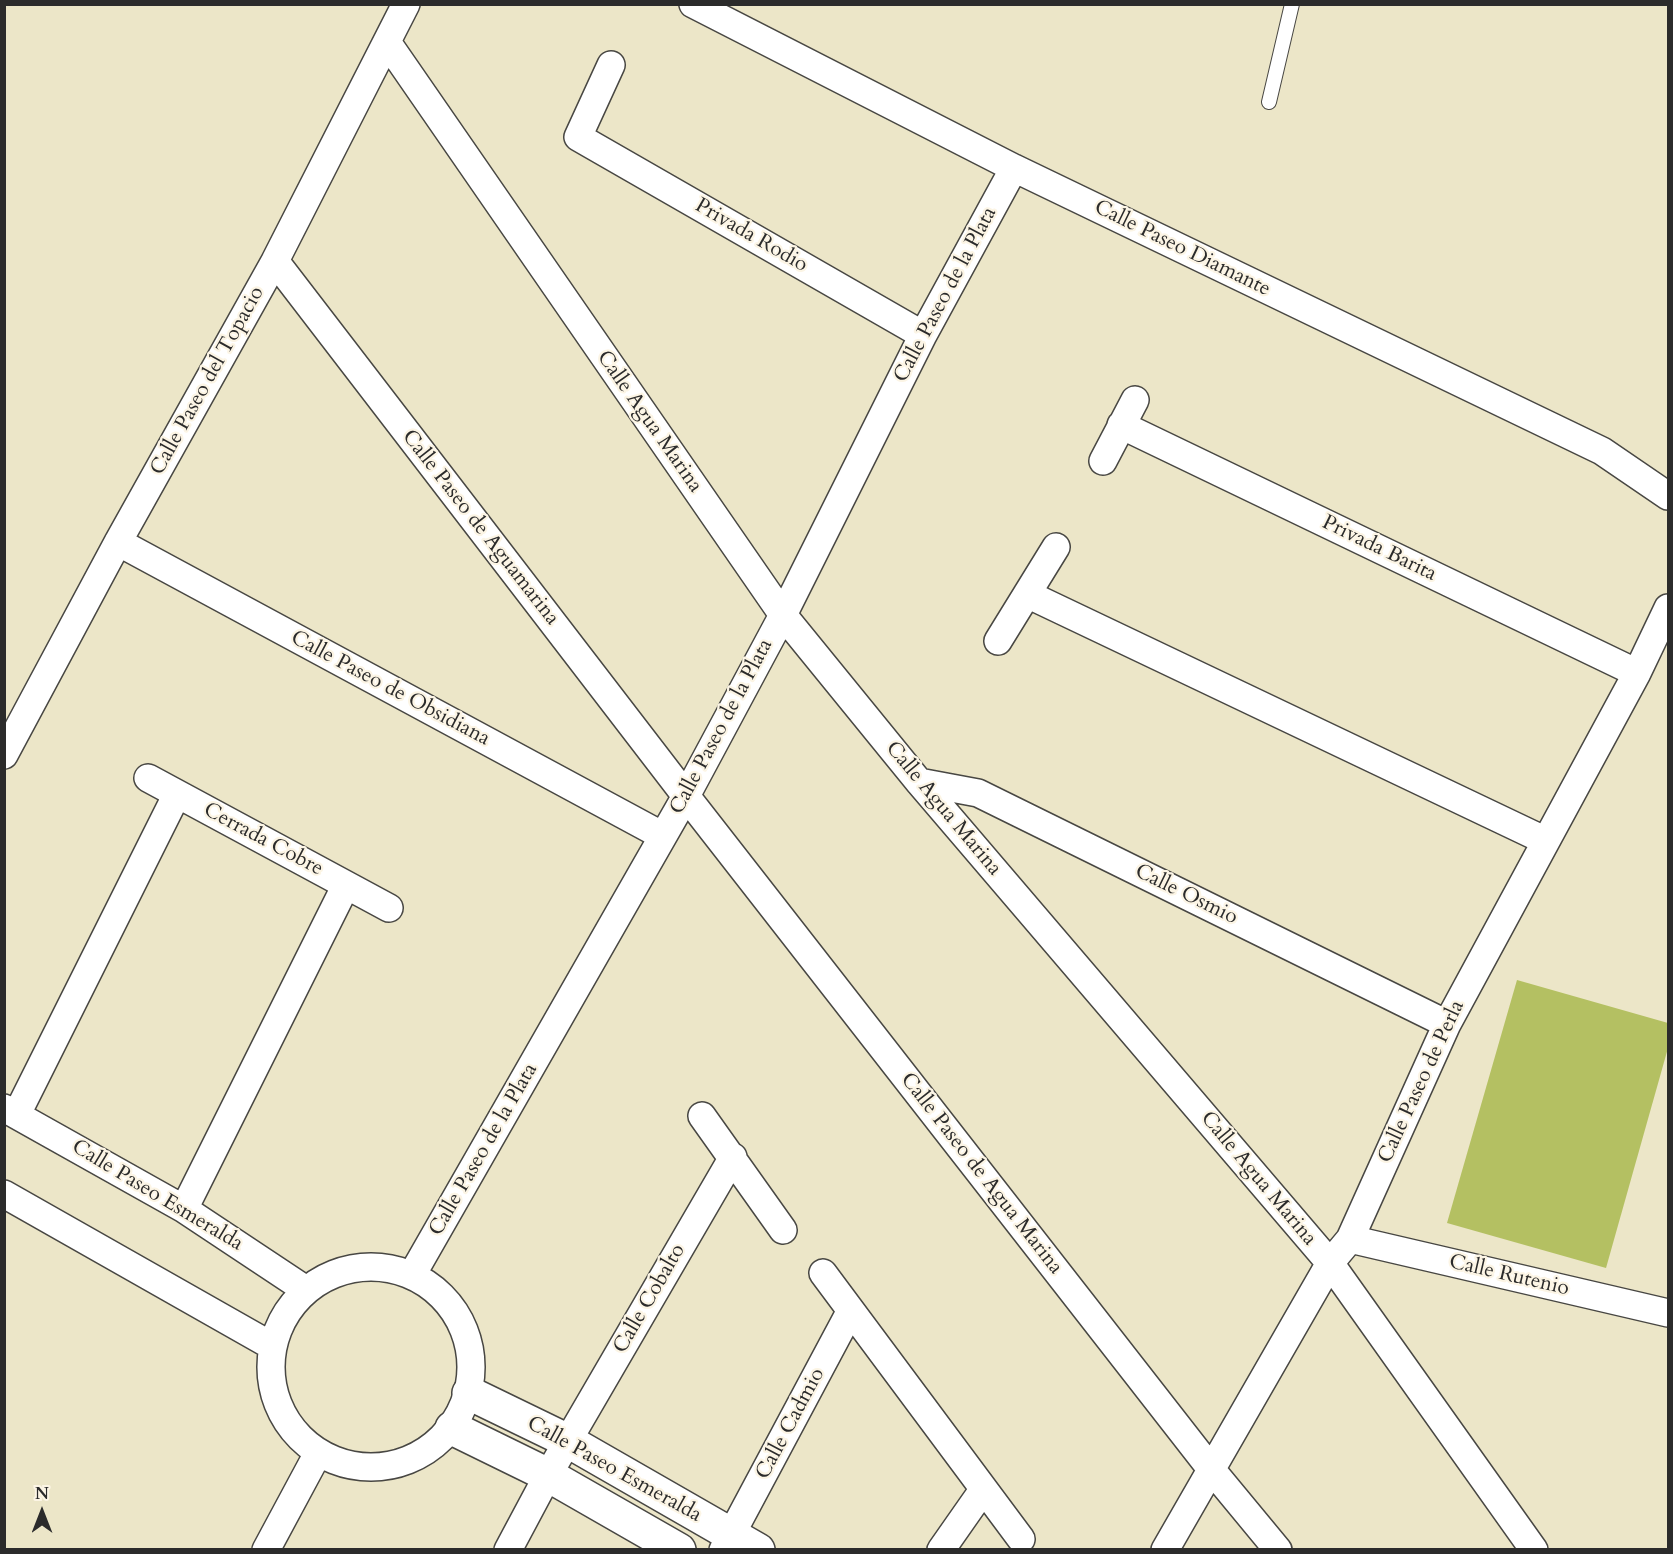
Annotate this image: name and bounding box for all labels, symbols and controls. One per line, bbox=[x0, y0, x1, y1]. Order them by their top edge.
street label: Privada Rodio bbox=[690, 194, 812, 278]
street label: Calle Paseo Diamante bbox=[1090, 195, 1274, 303]
street label: Calle Paseo de la Plata bbox=[889, 203, 1003, 387]
street label: Calle Paseo del Topacio bbox=[146, 282, 270, 480]
street label: Calle Agua Marina bbox=[591, 346, 707, 498]
street label: Calle Paseo de Aguamarina bbox=[396, 425, 564, 631]
street label: Privada Barita bbox=[1318, 510, 1440, 588]
street label: Calle Paseo de Obsidiana bbox=[286, 626, 494, 752]
street label: Calle Paseo de la Plata bbox=[665, 635, 779, 819]
street label: Calle Agua Marina bbox=[880, 737, 1006, 881]
street label: Cerrada Cobre bbox=[199, 798, 327, 882]
street label: Calle Osmio bbox=[1131, 859, 1241, 931]
street label: Calle Paseo de Perla bbox=[1373, 997, 1471, 1167]
street label: Calle Paseo de la Plata bbox=[424, 1059, 544, 1241]
street label: Calle Paseo de Agua Marina bbox=[894, 1068, 1068, 1280]
street label: Calle Agua Marina bbox=[1195, 1107, 1321, 1251]
street label: Calle Paseo Esmeralda bbox=[67, 1135, 247, 1257]
street label: Calle Cobalto bbox=[609, 1240, 691, 1358]
street label: Calle Rutenio bbox=[1447, 1250, 1571, 1302]
street label: Calle Cadmio bbox=[751, 1364, 831, 1484]
street label: Calle Paseo Esmeralda bbox=[522, 1412, 706, 1528]
north arrow bbox=[12, 1482, 72, 1542]
text: N bbox=[35, 1483, 49, 1505]

